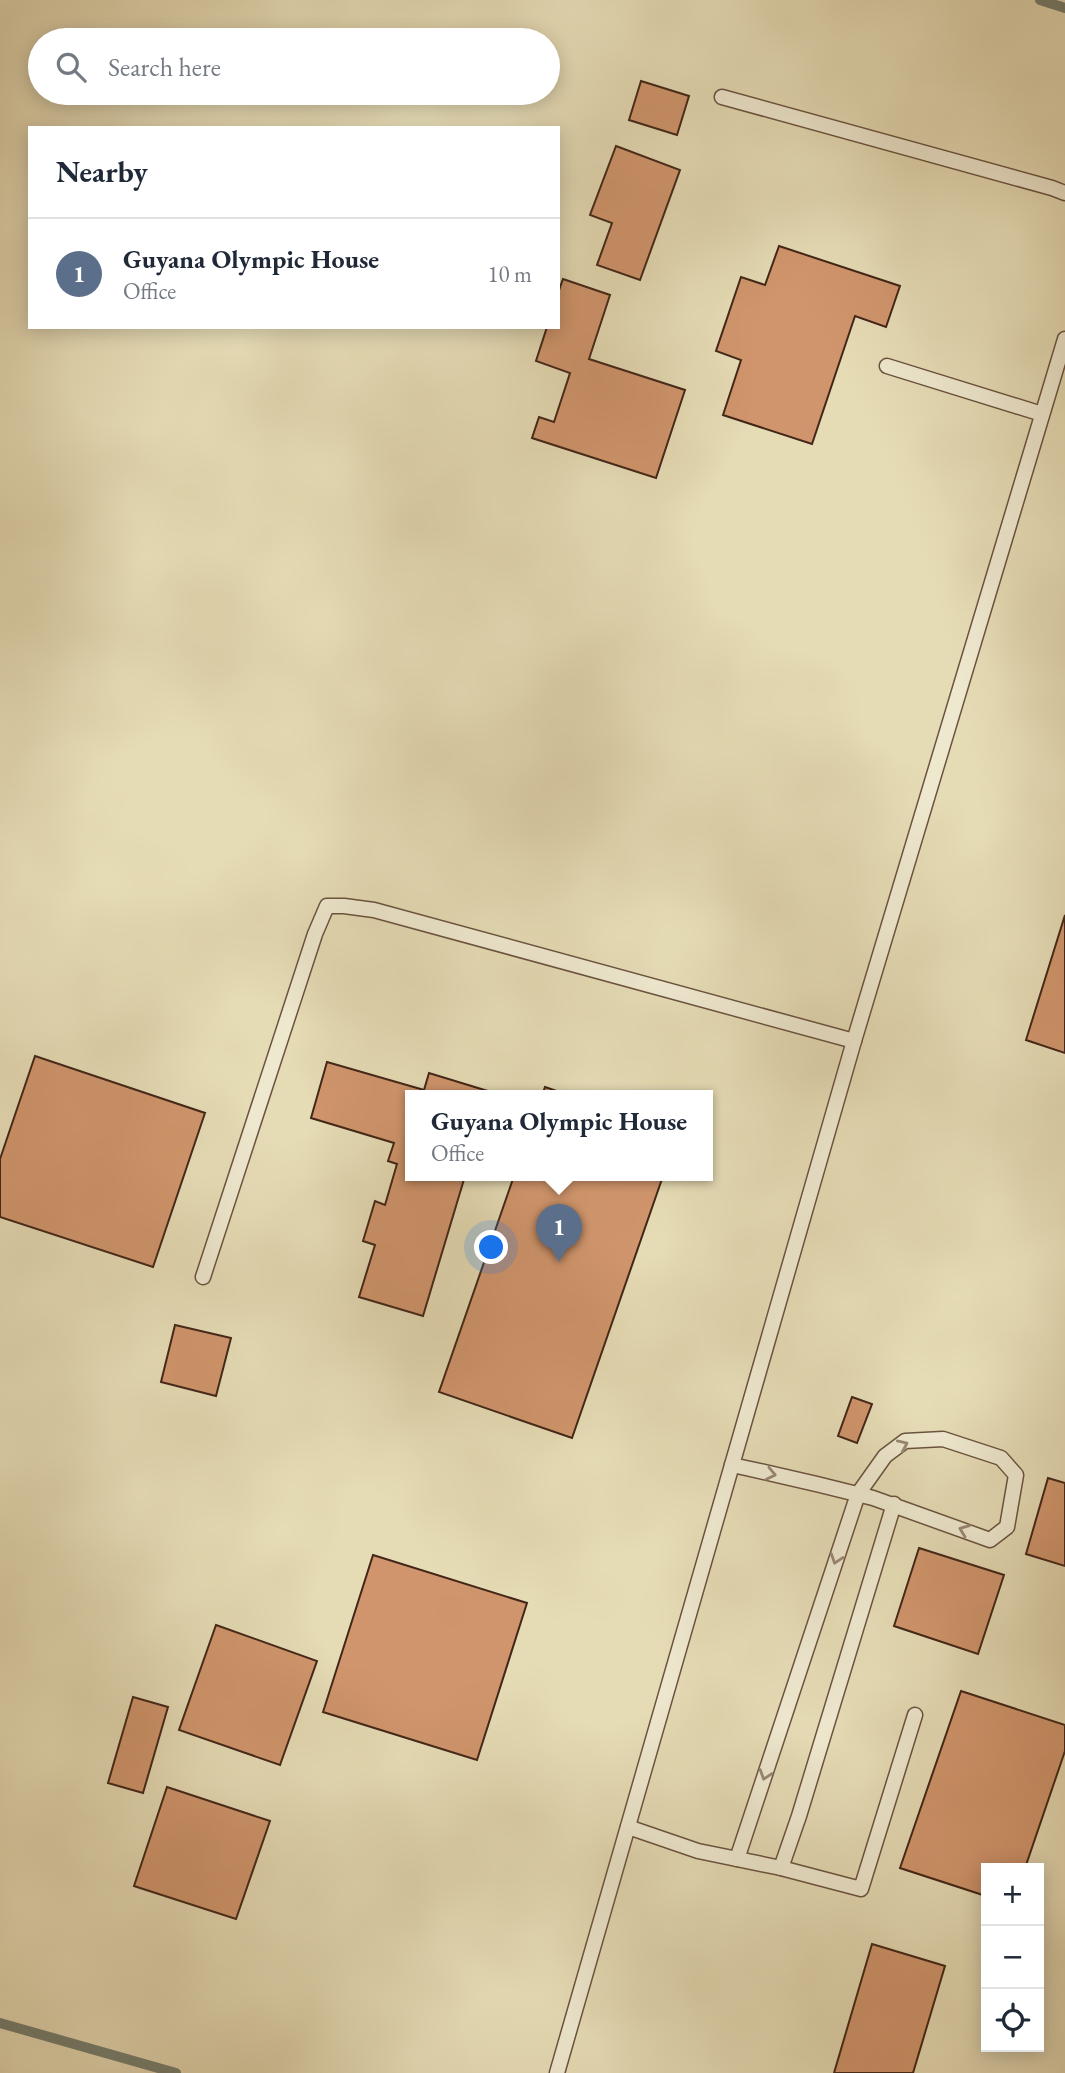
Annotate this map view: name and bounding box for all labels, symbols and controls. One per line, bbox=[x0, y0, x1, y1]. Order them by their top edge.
search box bbox=[28, 28, 560, 105]
icon: search bbox=[52, 48, 90, 86]
text: Search here bbox=[108, 50, 221, 84]
text: Nearby bbox=[56, 152, 148, 191]
text: Guyana Olympic House bbox=[123, 242, 379, 276]
text: 1 bbox=[73, 259, 85, 289]
text: 10 m bbox=[487, 259, 532, 289]
text: Office bbox=[123, 276, 176, 306]
popup bbox=[405, 1090, 713, 1181]
text: Guyana Olympic House bbox=[431, 1104, 687, 1138]
text: Office bbox=[431, 1138, 484, 1168]
pin: 1 bbox=[536, 1204, 582, 1262]
your location bbox=[474, 1230, 508, 1264]
one-way arrow bbox=[896, 1440, 908, 1454]
one-way arrow bbox=[765, 1465, 777, 1480]
one-way arrow bbox=[958, 1525, 970, 1539]
one-way arrow bbox=[830, 1552, 845, 1564]
one-way arrow bbox=[759, 1768, 773, 1780]
map controls bbox=[981, 1863, 1044, 2052]
button: + bbox=[981, 1863, 1044, 1926]
button: − bbox=[981, 1926, 1044, 1989]
button: locate bbox=[981, 1989, 1044, 2052]

